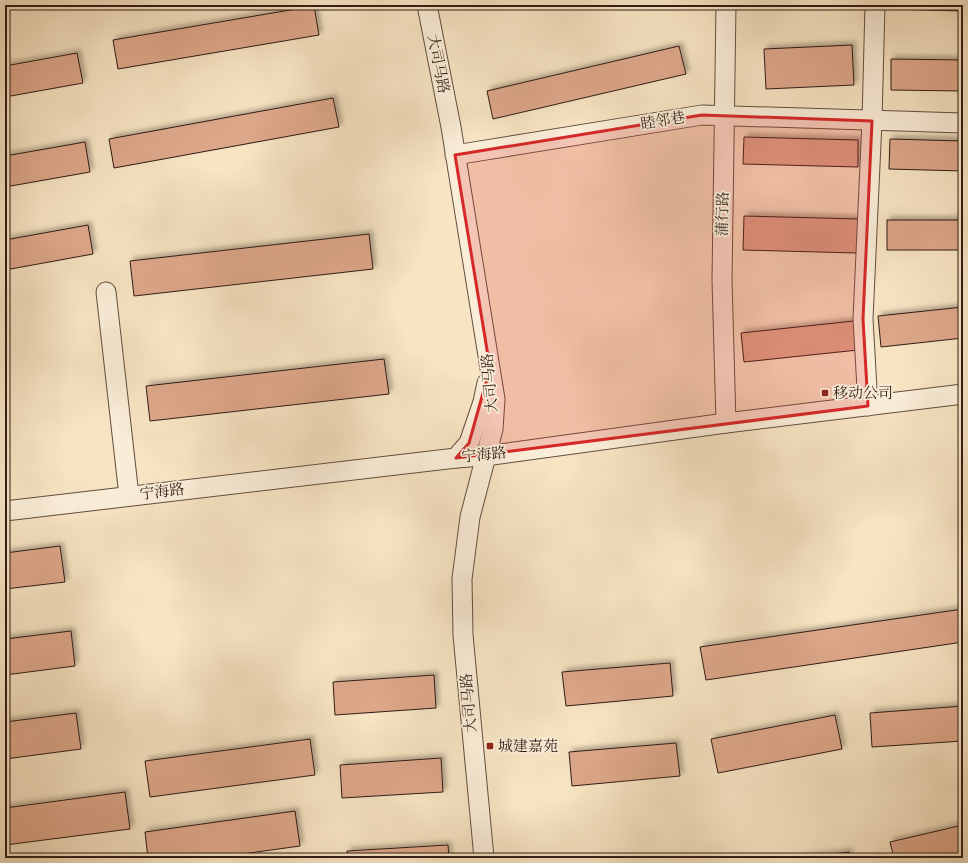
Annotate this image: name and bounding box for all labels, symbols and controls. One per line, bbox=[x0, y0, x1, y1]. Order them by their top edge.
street label: 大司马路 bbox=[423, 33, 453, 95]
street label: 睦邻巷 bbox=[639, 108, 687, 134]
street label: 蒲行路 bbox=[713, 191, 733, 237]
street label: 大司马路 bbox=[478, 352, 502, 414]
place label: 移动公司 bbox=[833, 384, 893, 403]
marker: 移动公司 bbox=[820, 388, 830, 398]
street label: 宁海路 bbox=[461, 443, 507, 467]
street label: 宁海路 bbox=[139, 480, 185, 504]
street label: 大司马路 bbox=[457, 672, 481, 734]
place label: 城建嘉苑 bbox=[498, 737, 558, 756]
marker: 城建嘉苑 bbox=[485, 741, 495, 751]

